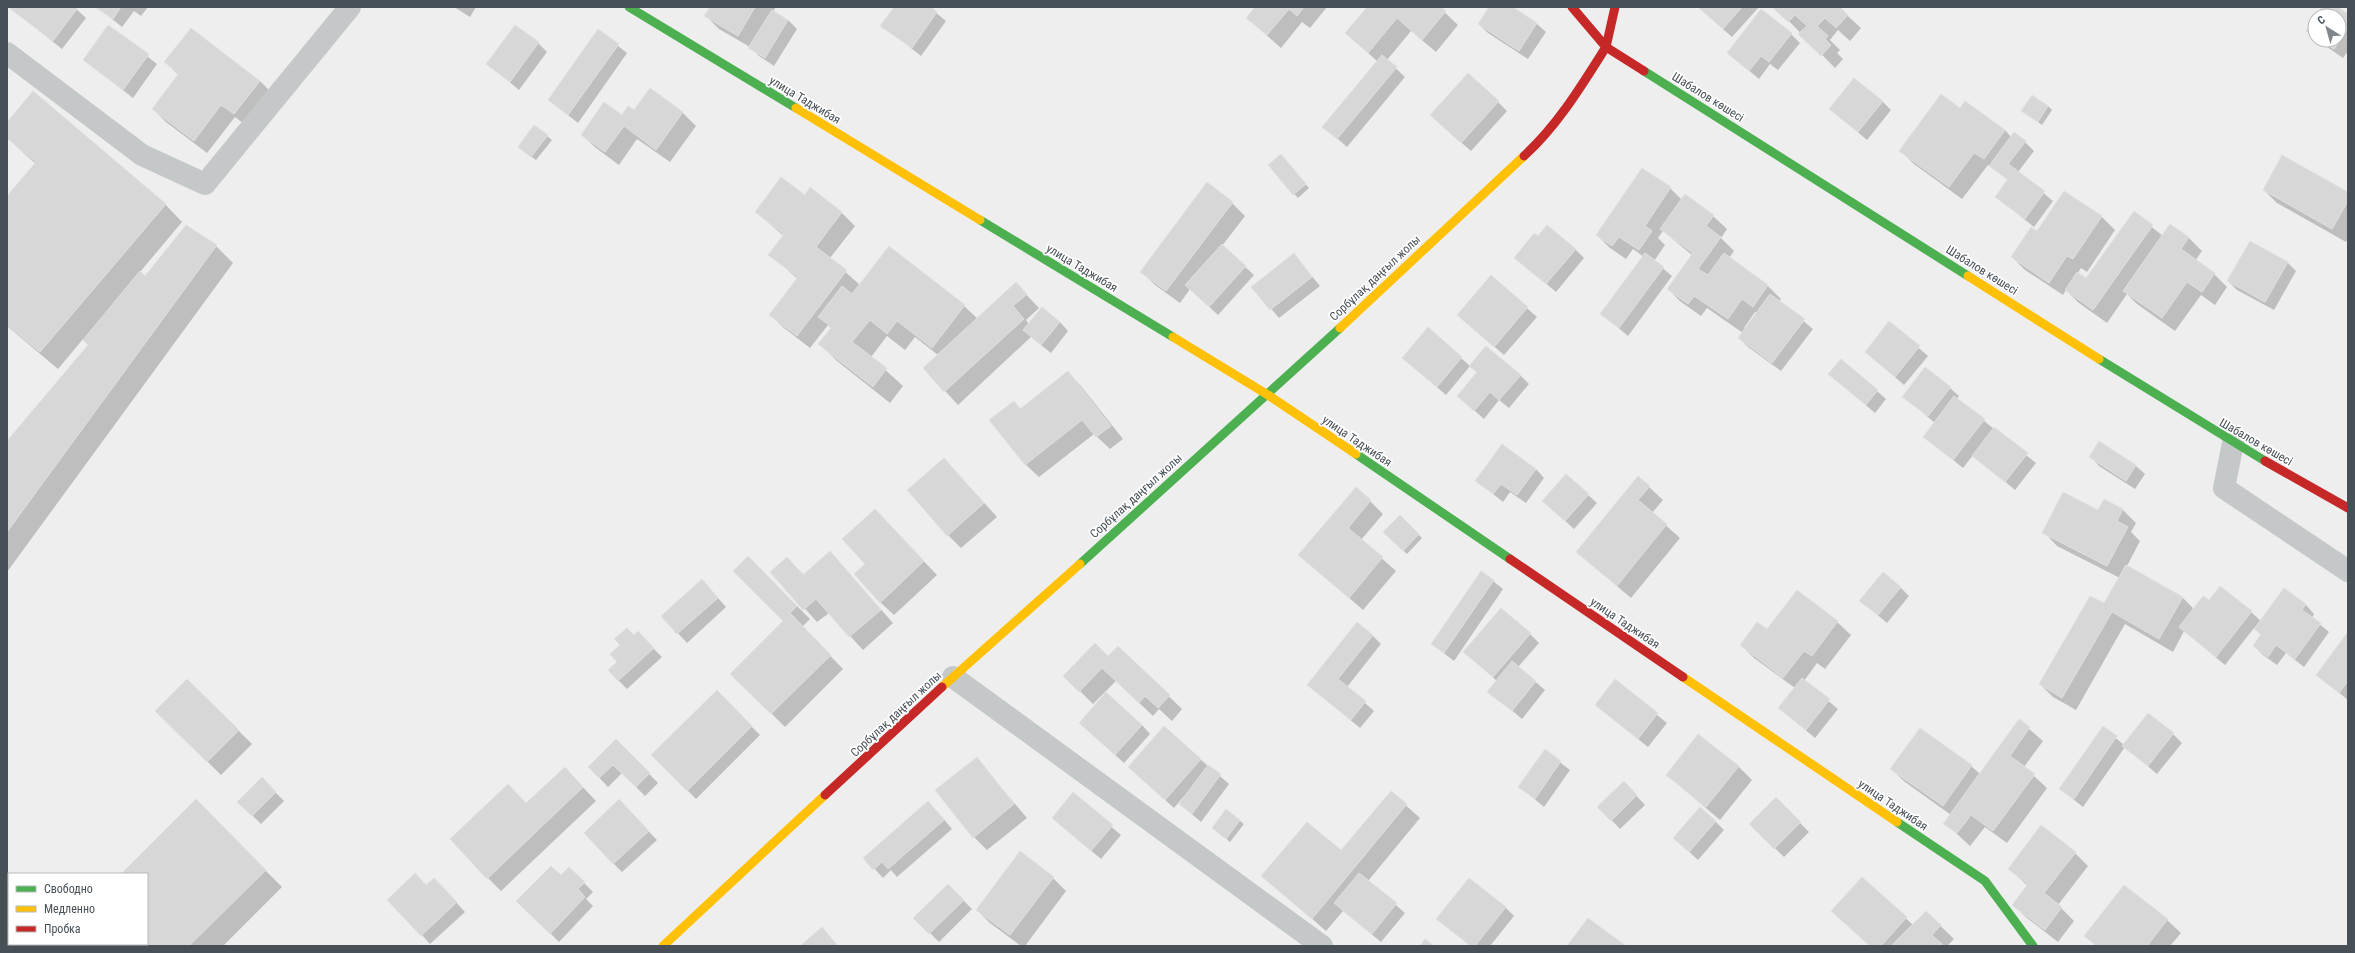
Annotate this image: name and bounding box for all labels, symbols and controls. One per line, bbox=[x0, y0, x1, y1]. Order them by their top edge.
north arrow bbox=[2307, 8, 2347, 48]
text: С bbox=[2315, 13, 2328, 27]
street label: Шабалов көшесі bbox=[1669, 69, 1747, 125]
street label: улица Таджибая bbox=[767, 73, 843, 127]
street label: Сорбұлақ даңғыл жолы bbox=[1327, 232, 1423, 324]
street label: улица Таджибая bbox=[1044, 241, 1120, 295]
street label: Шабалов көшесі bbox=[1943, 242, 2021, 298]
street label: улица Таджибая bbox=[1320, 413, 1394, 469]
street label: Шабалов көшесі bbox=[2217, 415, 2295, 469]
street label: Сорбұлақ даңғыл жолы bbox=[1087, 451, 1185, 541]
street label: улица Таджибая bbox=[1588, 595, 1662, 651]
street label: Сорбұлақ даңғыл жолы bbox=[848, 668, 944, 760]
street label: улица Таджибая bbox=[1856, 777, 1930, 833]
legend bbox=[8, 873, 148, 945]
text: Свободно bbox=[44, 882, 93, 896]
text: Медленно bbox=[44, 902, 95, 916]
text: Пробка bbox=[44, 922, 81, 936]

